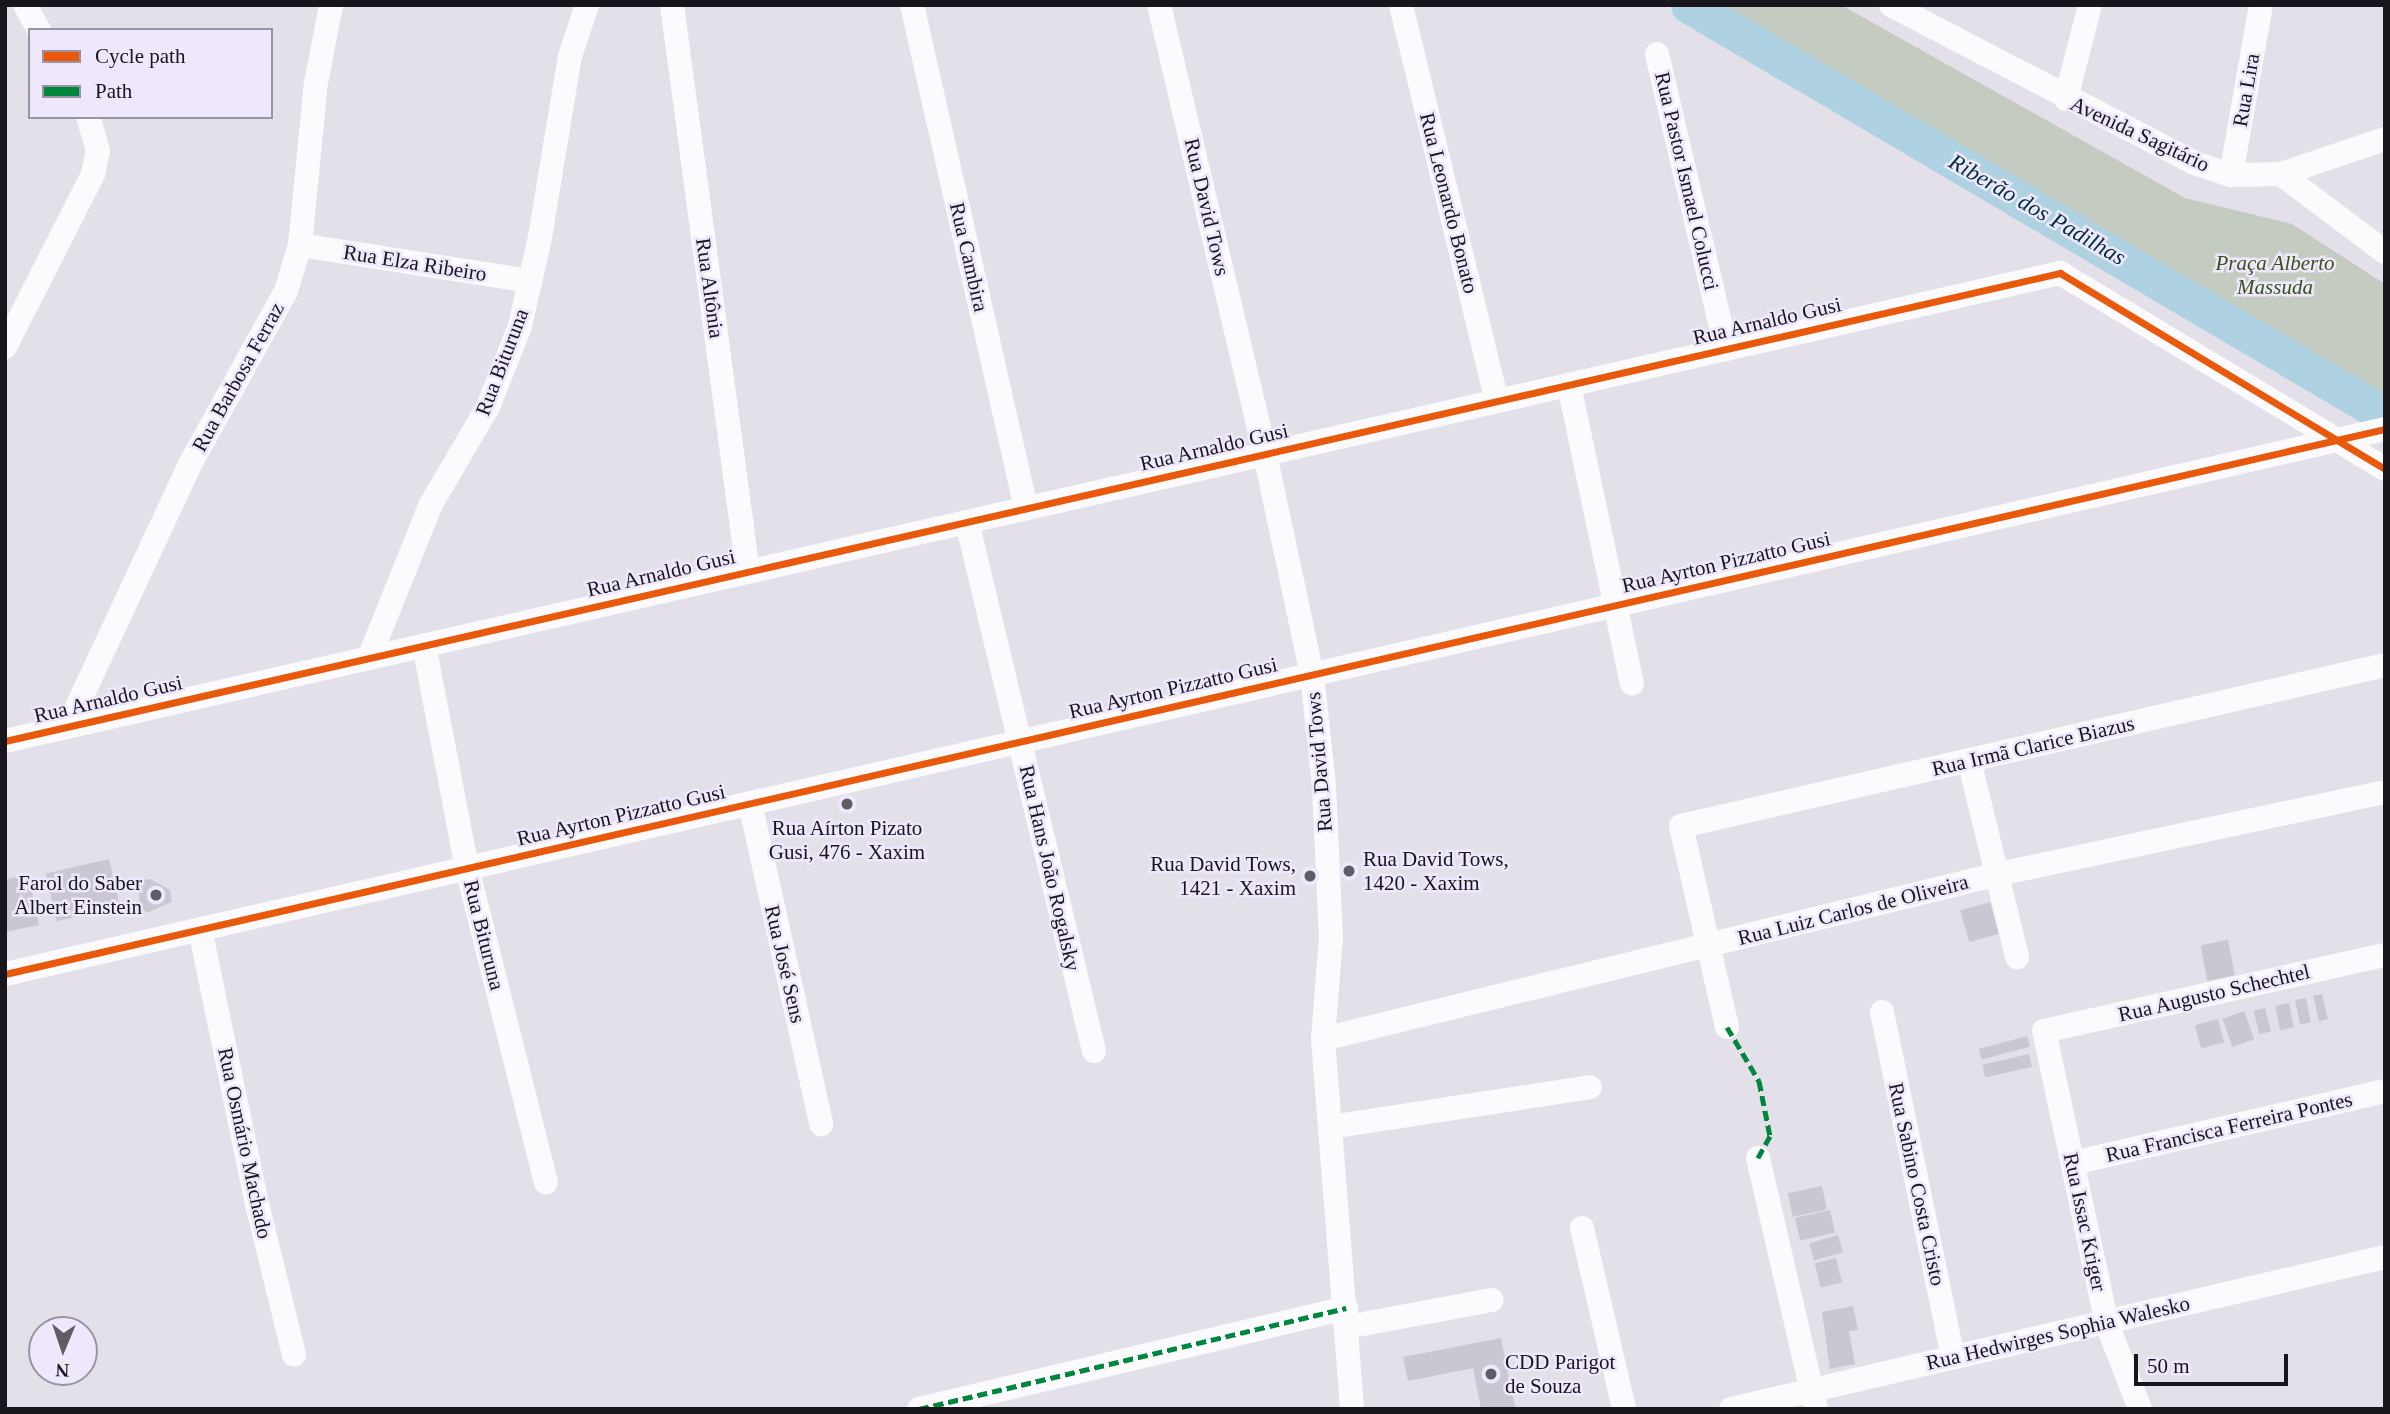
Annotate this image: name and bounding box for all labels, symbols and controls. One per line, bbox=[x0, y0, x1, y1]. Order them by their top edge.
legend bbox=[28, 28, 273, 119]
text: Cycle path bbox=[95, 44, 185, 68]
street label: Rua Lira bbox=[2227, 51, 2265, 129]
street label: Rua Pastor Ismael Colucci bbox=[1650, 69, 1724, 293]
text: Path bbox=[95, 79, 132, 103]
street label: Avenida Sagitário bbox=[2066, 91, 2214, 177]
street label: Rua Leonardo Bonato bbox=[1414, 110, 1484, 296]
street label: Rua David Tows bbox=[1179, 136, 1235, 278]
water label: Riberão dos Padilhas bbox=[1944, 148, 2130, 272]
street label: Rua Cambira bbox=[944, 200, 994, 314]
street label: Rua Altônia bbox=[690, 236, 730, 340]
street label: Rua Elza Ribeiro bbox=[342, 239, 488, 287]
park label: Praça Alberto Massuda bbox=[2215, 250, 2335, 300]
street label: Rua Arnaldo Gusi bbox=[1690, 292, 1844, 350]
street label: Rua Barbosa Ferraz bbox=[187, 298, 289, 456]
street label: Rua Bituruna bbox=[470, 305, 534, 419]
street label: Rua Arnaldo Gusi bbox=[1137, 418, 1291, 476]
street label: Rua Ayrton Pizzatto Gusi bbox=[1619, 526, 1833, 598]
street label: Rua Arnaldo Gusi bbox=[584, 544, 738, 602]
street label: Rua Ayrton Pizzatto Gusi bbox=[1066, 652, 1280, 724]
street label: Rua Arnaldo Gusi bbox=[31, 670, 185, 728]
street label: Rua David Tows bbox=[1300, 691, 1338, 833]
street label: Rua Irmã Clarice Biazus bbox=[1929, 710, 2137, 782]
street label: Rua Hans João Rogalsky bbox=[1014, 763, 1086, 973]
street label: Rua Ayrton Pizzatto Gusi bbox=[514, 779, 728, 851]
marker: Rua Aírton Pizato Gusi, 476 - Xaxim bbox=[839, 796, 855, 812]
place label: Rua Aírton Pizato Gusi, 476 - Xaxim bbox=[769, 815, 925, 865]
place label: Rua David Tows, 1420 - Xaxim bbox=[1363, 846, 1509, 896]
place label: Rua David Tows, 1421 - Xaxim bbox=[1150, 851, 1296, 901]
marker: Rua David Tows, 1420 - Xaxim bbox=[1341, 863, 1357, 879]
marker: Rua David Tows, 1421 - Xaxim bbox=[1302, 868, 1318, 884]
street label: Rua Luiz Carlos de Oliveira bbox=[1735, 869, 1971, 951]
place label: Farol do Saber Albert Einstein bbox=[14, 870, 142, 920]
street label: Rua Bituruna bbox=[458, 877, 510, 993]
marker: Farol do Saber Albert Einstein bbox=[148, 887, 164, 903]
street label: Rua José Sens bbox=[759, 903, 811, 1025]
street label: Rua Augusto Schechtel bbox=[2115, 959, 2313, 1027]
street label: Rua Osmário Machado bbox=[212, 1045, 278, 1241]
street label: Rua Sabino Costa Cristo bbox=[1883, 1080, 1951, 1288]
street label: Rua Francisca Ferreira Pontes bbox=[2103, 1086, 2355, 1168]
street label: Rua Issac Kriger bbox=[2058, 1150, 2112, 1294]
street label: Rua Hedwirges Sophia Walesko bbox=[1923, 1290, 2193, 1376]
north arrow bbox=[28, 1316, 98, 1386]
scale bar bbox=[2138, 1340, 2292, 1384]
place label: CDD Parigot de Souza bbox=[1505, 1349, 1615, 1399]
text: 50 m bbox=[2147, 1354, 2190, 1378]
text: N bbox=[55, 1360, 70, 1381]
marker: CDD Parigot de Souza bbox=[1483, 1366, 1499, 1382]

